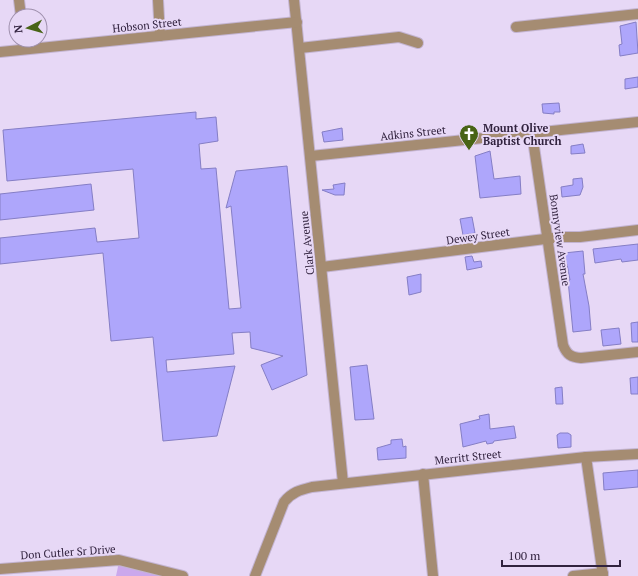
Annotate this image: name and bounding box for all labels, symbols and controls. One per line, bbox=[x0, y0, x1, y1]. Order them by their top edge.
north arrow bbox=[8, 8, 48, 48]
street label: Hobson Street bbox=[112, 14, 182, 36]
text: N bbox=[11, 24, 25, 34]
place label: Mount Olive Baptist Church bbox=[483, 121, 561, 148]
street label: Adkins Street bbox=[379, 123, 447, 143]
church icon: Mount Olive Baptist Church bbox=[458, 123, 480, 151]
street label: Bonnyview Avenue bbox=[547, 193, 573, 287]
street label: Clark Avenue bbox=[297, 210, 317, 276]
street label: Dewey Street bbox=[445, 225, 511, 247]
street label: Merritt Street bbox=[434, 447, 502, 467]
street label: Don Cutler Sr Drive bbox=[20, 542, 116, 562]
scale bar bbox=[502, 542, 620, 568]
text: 100 m bbox=[508, 548, 541, 563]

